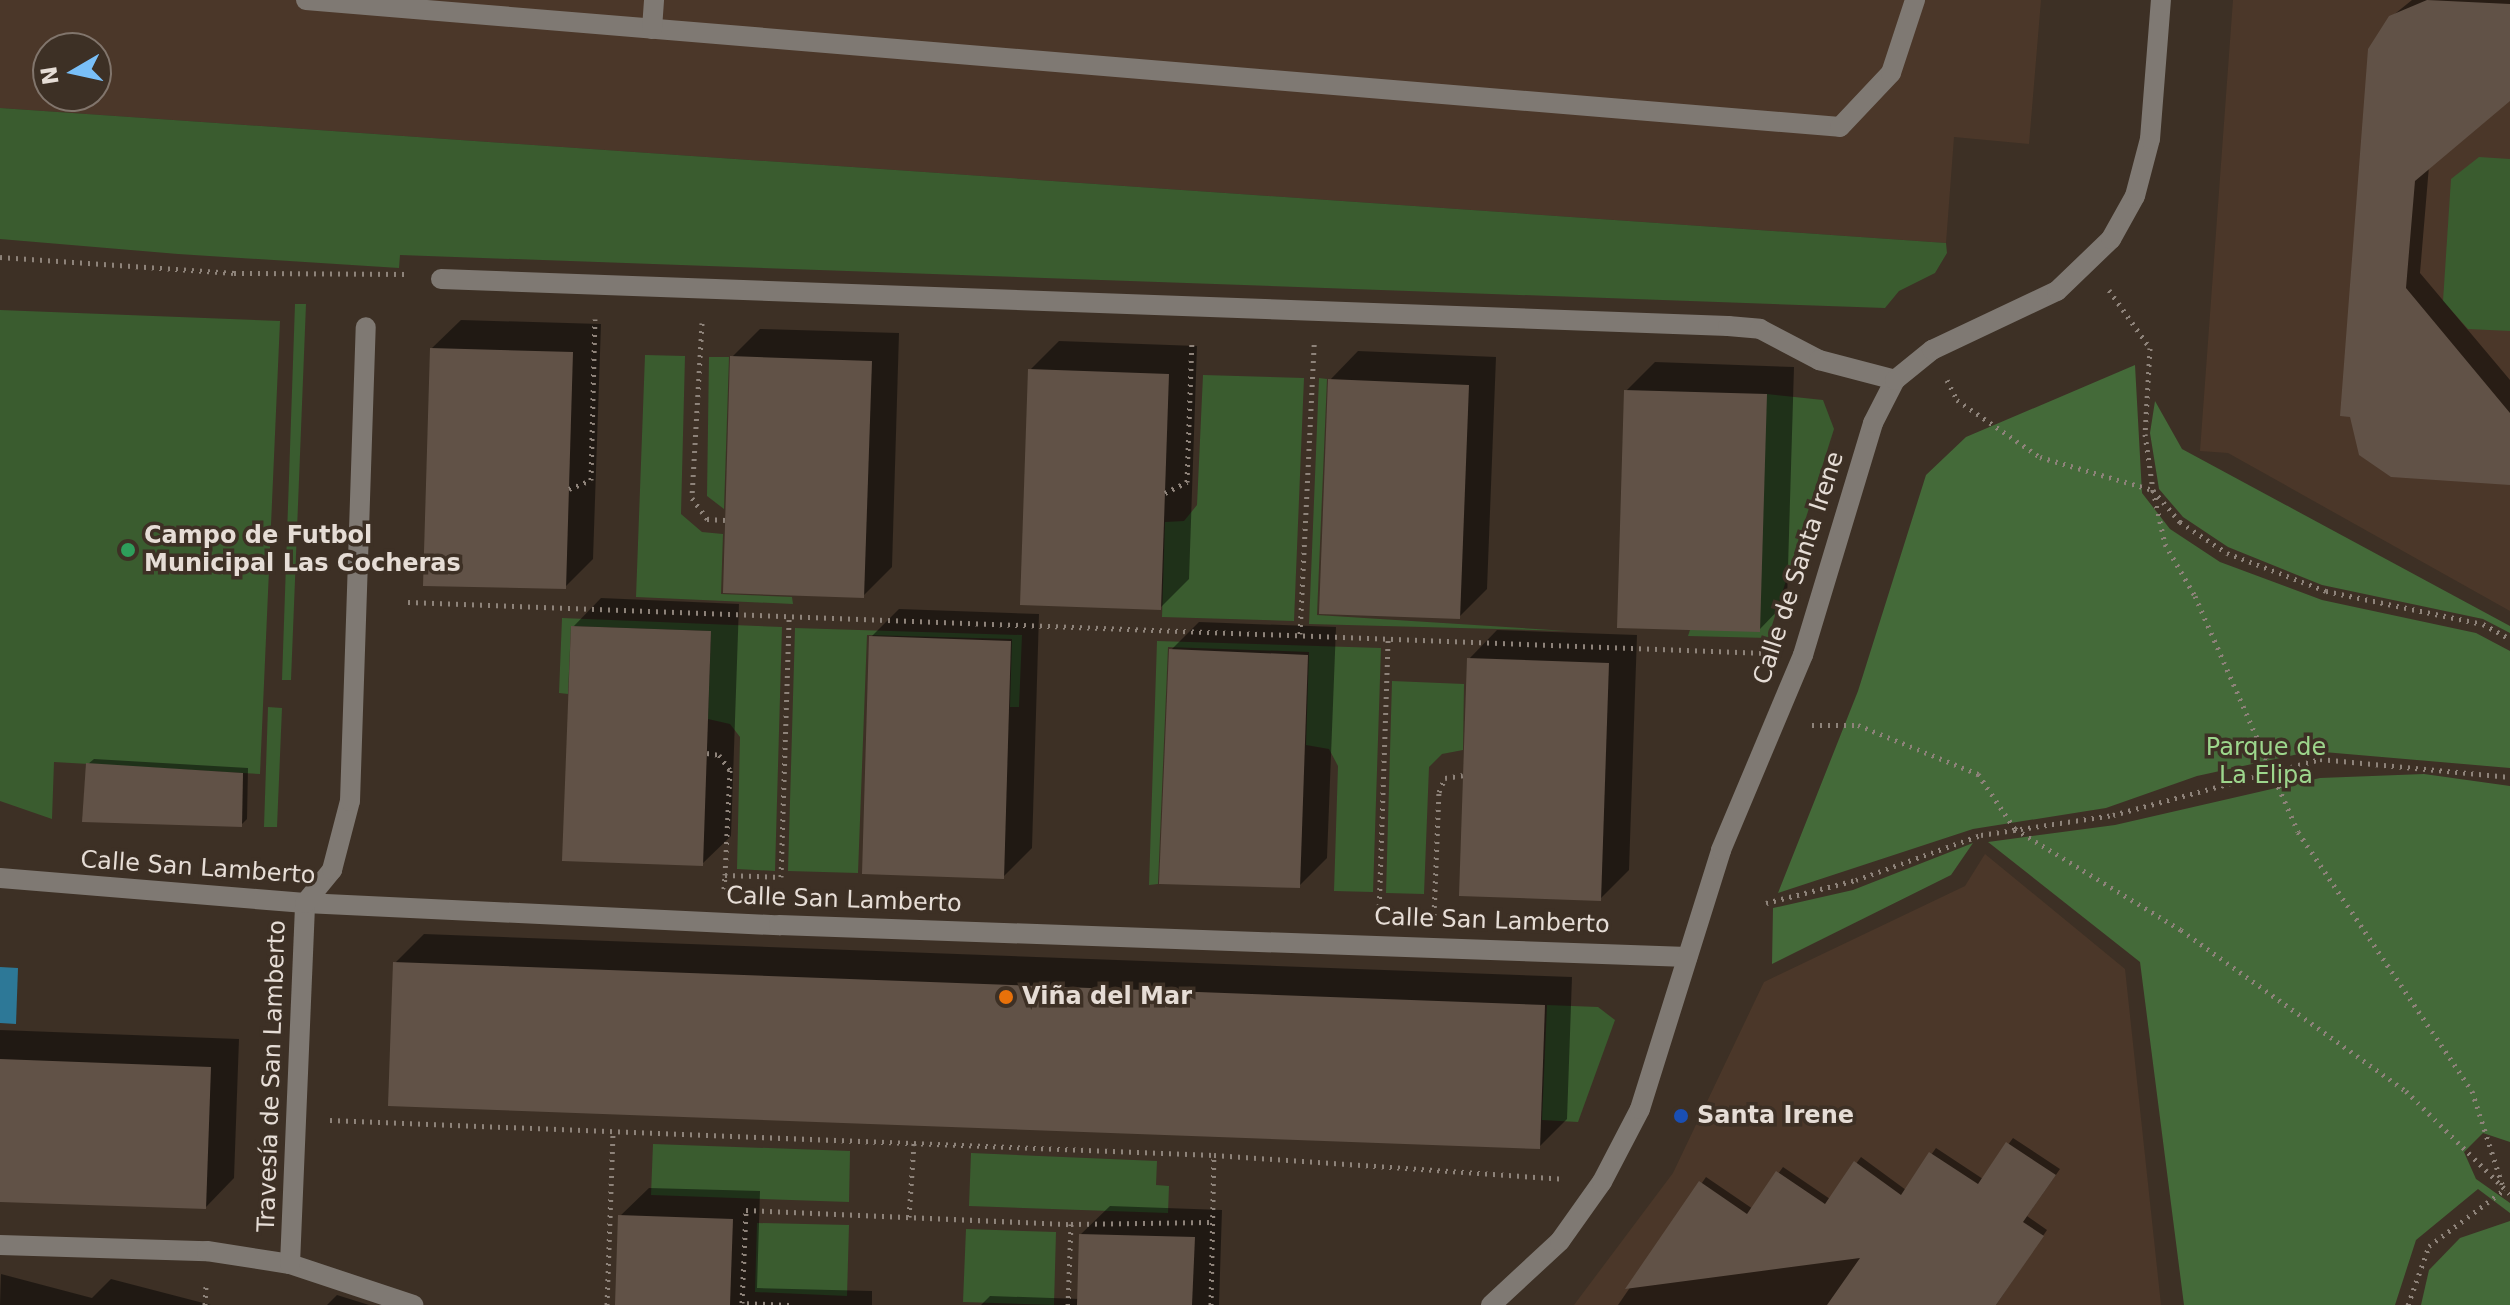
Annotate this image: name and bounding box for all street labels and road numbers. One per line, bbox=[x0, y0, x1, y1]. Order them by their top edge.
street label: Calle de Santa Irene bbox=[1748, 448, 1850, 688]
street label: Calle San Lamberto bbox=[80, 845, 316, 891]
street label: Calle San Lamberto bbox=[726, 882, 962, 918]
street label: Calle San Lamberto bbox=[1374, 903, 1610, 939]
street label: Travesía de San Lamberto bbox=[252, 920, 292, 1232]

